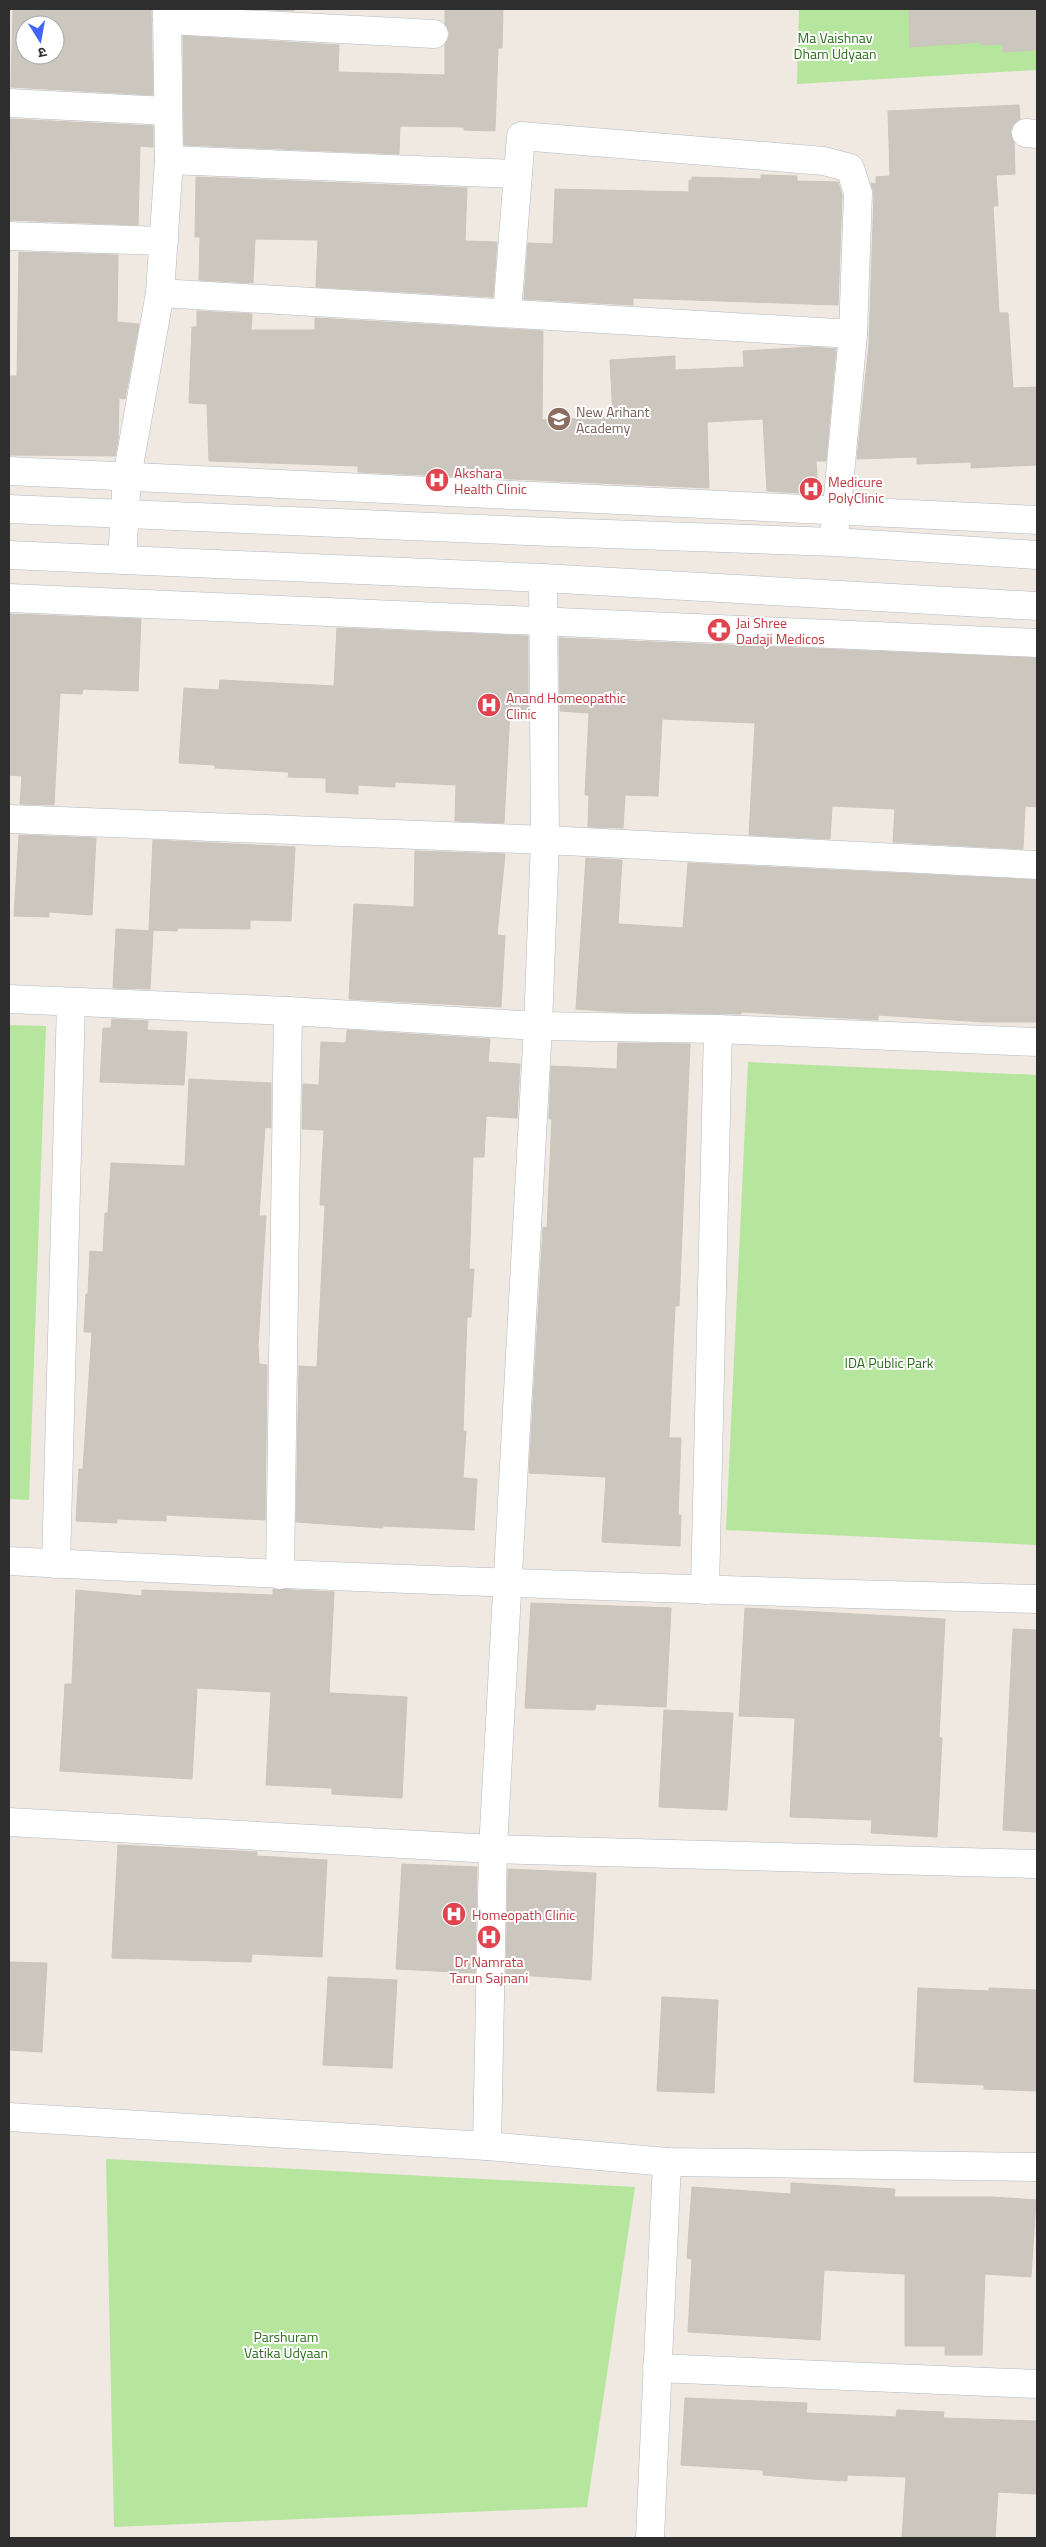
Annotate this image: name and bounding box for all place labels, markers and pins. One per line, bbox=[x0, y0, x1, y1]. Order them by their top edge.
place label: New Arihant Academy bbox=[576, 401, 649, 438]
school or university icon: New Arihant Academy bbox=[546, 406, 572, 432]
place label: Akshara Health Clinic bbox=[454, 462, 527, 499]
hospital icon: Akshara Health Clinic bbox=[424, 467, 450, 493]
place label: Medicure PolyClinic bbox=[828, 471, 884, 508]
hospital icon: Medicure PolyClinic bbox=[798, 476, 824, 502]
place label: Jai Shree Dadaji Medicos bbox=[736, 612, 825, 649]
pharmacy icon: Jai Shree Dadaji Medicos bbox=[706, 617, 732, 643]
place label: Anand Homeopathic Clinic bbox=[506, 687, 626, 724]
hospital icon: Anand Homeopathic Clinic bbox=[476, 692, 502, 718]
hospital icon: Homeopath Clinic bbox=[441, 1901, 467, 1927]
place label: Homeopath Clinic bbox=[472, 1904, 575, 1925]
hospital icon: Dr Namrata Tarun Sajnani bbox=[476, 1924, 502, 1950]
place label: Dr Namrata Tarun Sajnani bbox=[450, 1951, 528, 1988]

